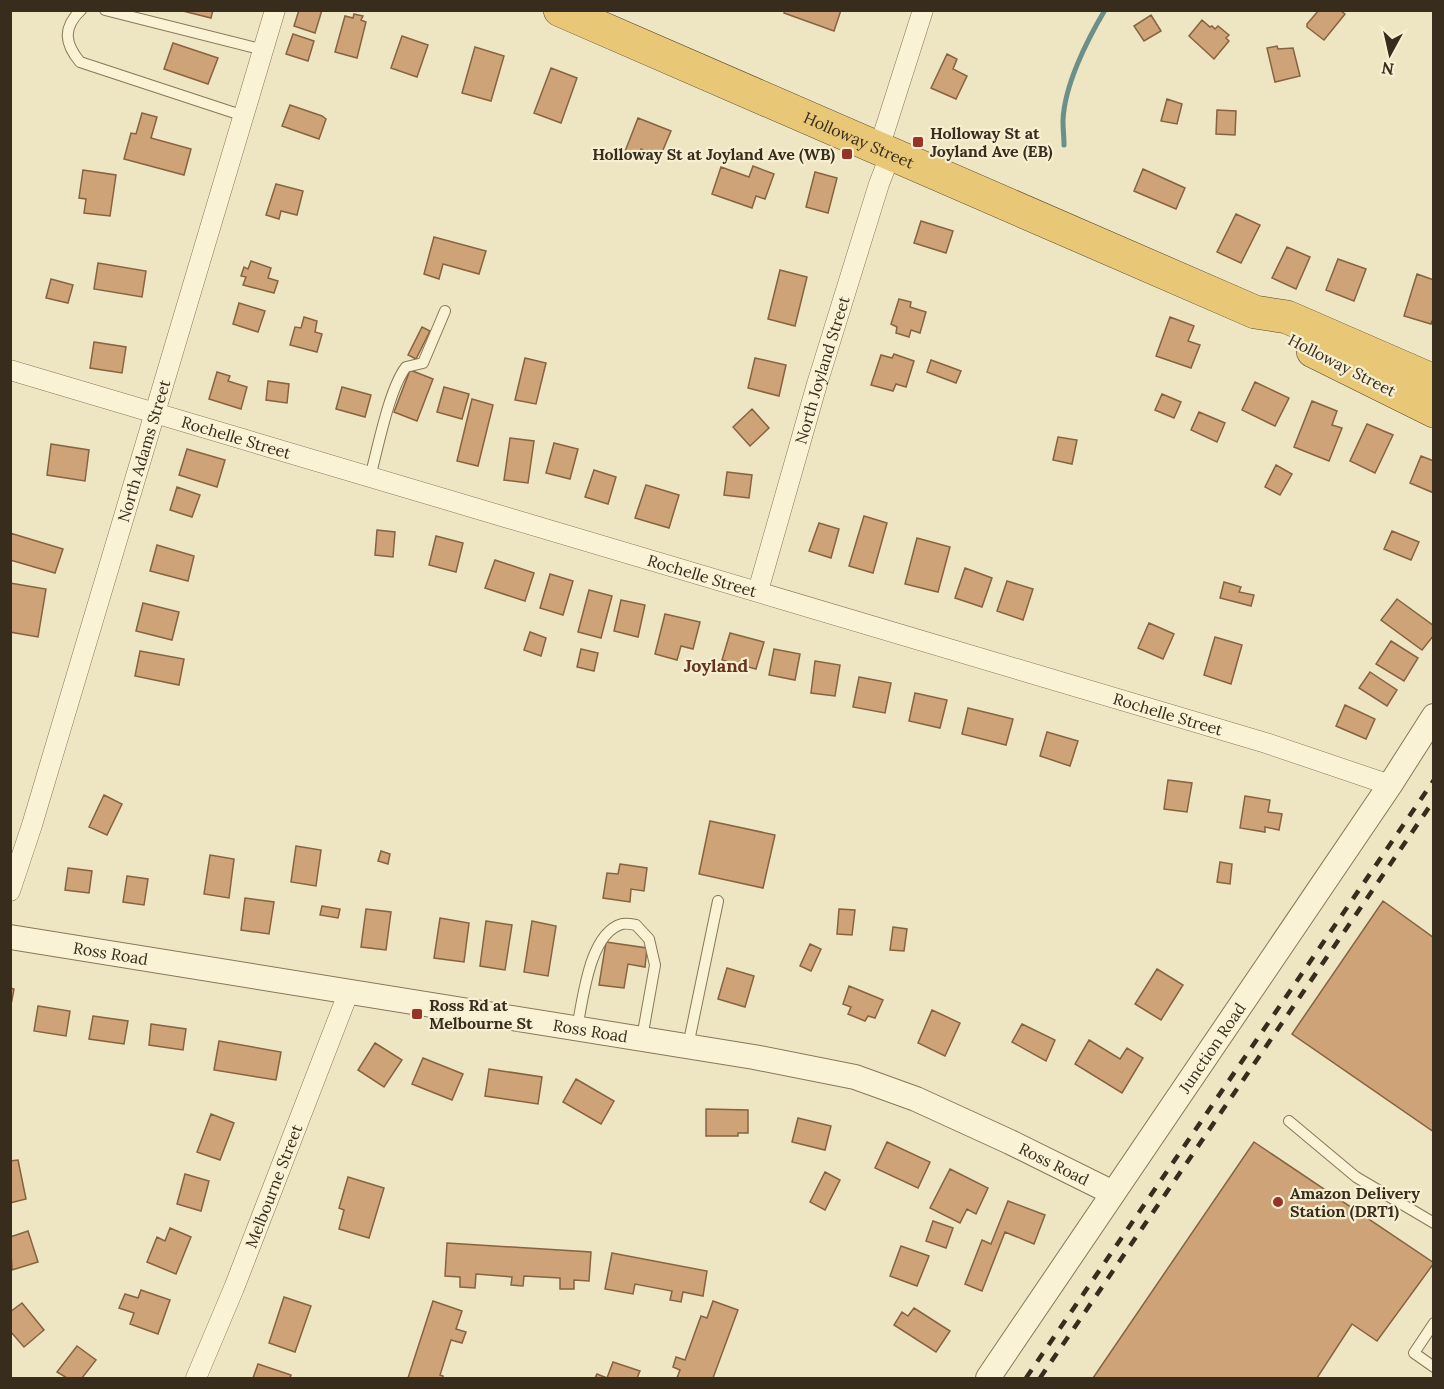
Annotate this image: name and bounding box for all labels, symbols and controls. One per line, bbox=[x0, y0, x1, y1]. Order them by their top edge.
north arrow bbox=[1360, 24, 1420, 84]
text: N bbox=[1380, 58, 1395, 80]
street label: Holloway Street bbox=[801, 107, 918, 173]
place label: Holloway St at Joyland Ave (EB) bbox=[930, 123, 1053, 162]
marker: Holloway St at Joyland Ave (EB) bbox=[911, 135, 925, 149]
place label: Holloway St at Joyland Ave (WB) bbox=[592, 144, 835, 165]
marker: Holloway St at Joyland Ave (WB) bbox=[840, 147, 854, 161]
street label: North Joyland Street bbox=[790, 293, 854, 446]
street label: Holloway Street bbox=[1285, 329, 1400, 401]
street label: North Adams Street bbox=[113, 376, 174, 524]
street label: Rochelle Street bbox=[179, 411, 294, 463]
street label: Rochelle Street bbox=[645, 550, 760, 601]
district label: Joyland bbox=[684, 654, 749, 677]
street label: Rochelle Street bbox=[1111, 688, 1226, 740]
street label: Ross Road bbox=[72, 937, 150, 969]
place label: Ross Rd at Melbourne St bbox=[429, 995, 533, 1033]
street label: Junction Road bbox=[1174, 998, 1250, 1098]
marker: Ross Rd at Melbourne St bbox=[410, 1007, 424, 1021]
street label: Ross Road bbox=[552, 1015, 630, 1047]
street label: Melbourne Street bbox=[241, 1121, 307, 1251]
street label: Ross Road bbox=[1016, 1138, 1093, 1190]
place label: Amazon Delivery Station (DRT1) bbox=[1290, 1183, 1420, 1222]
marker: Amazon Delivery Station (DRT1) bbox=[1271, 1195, 1285, 1209]

